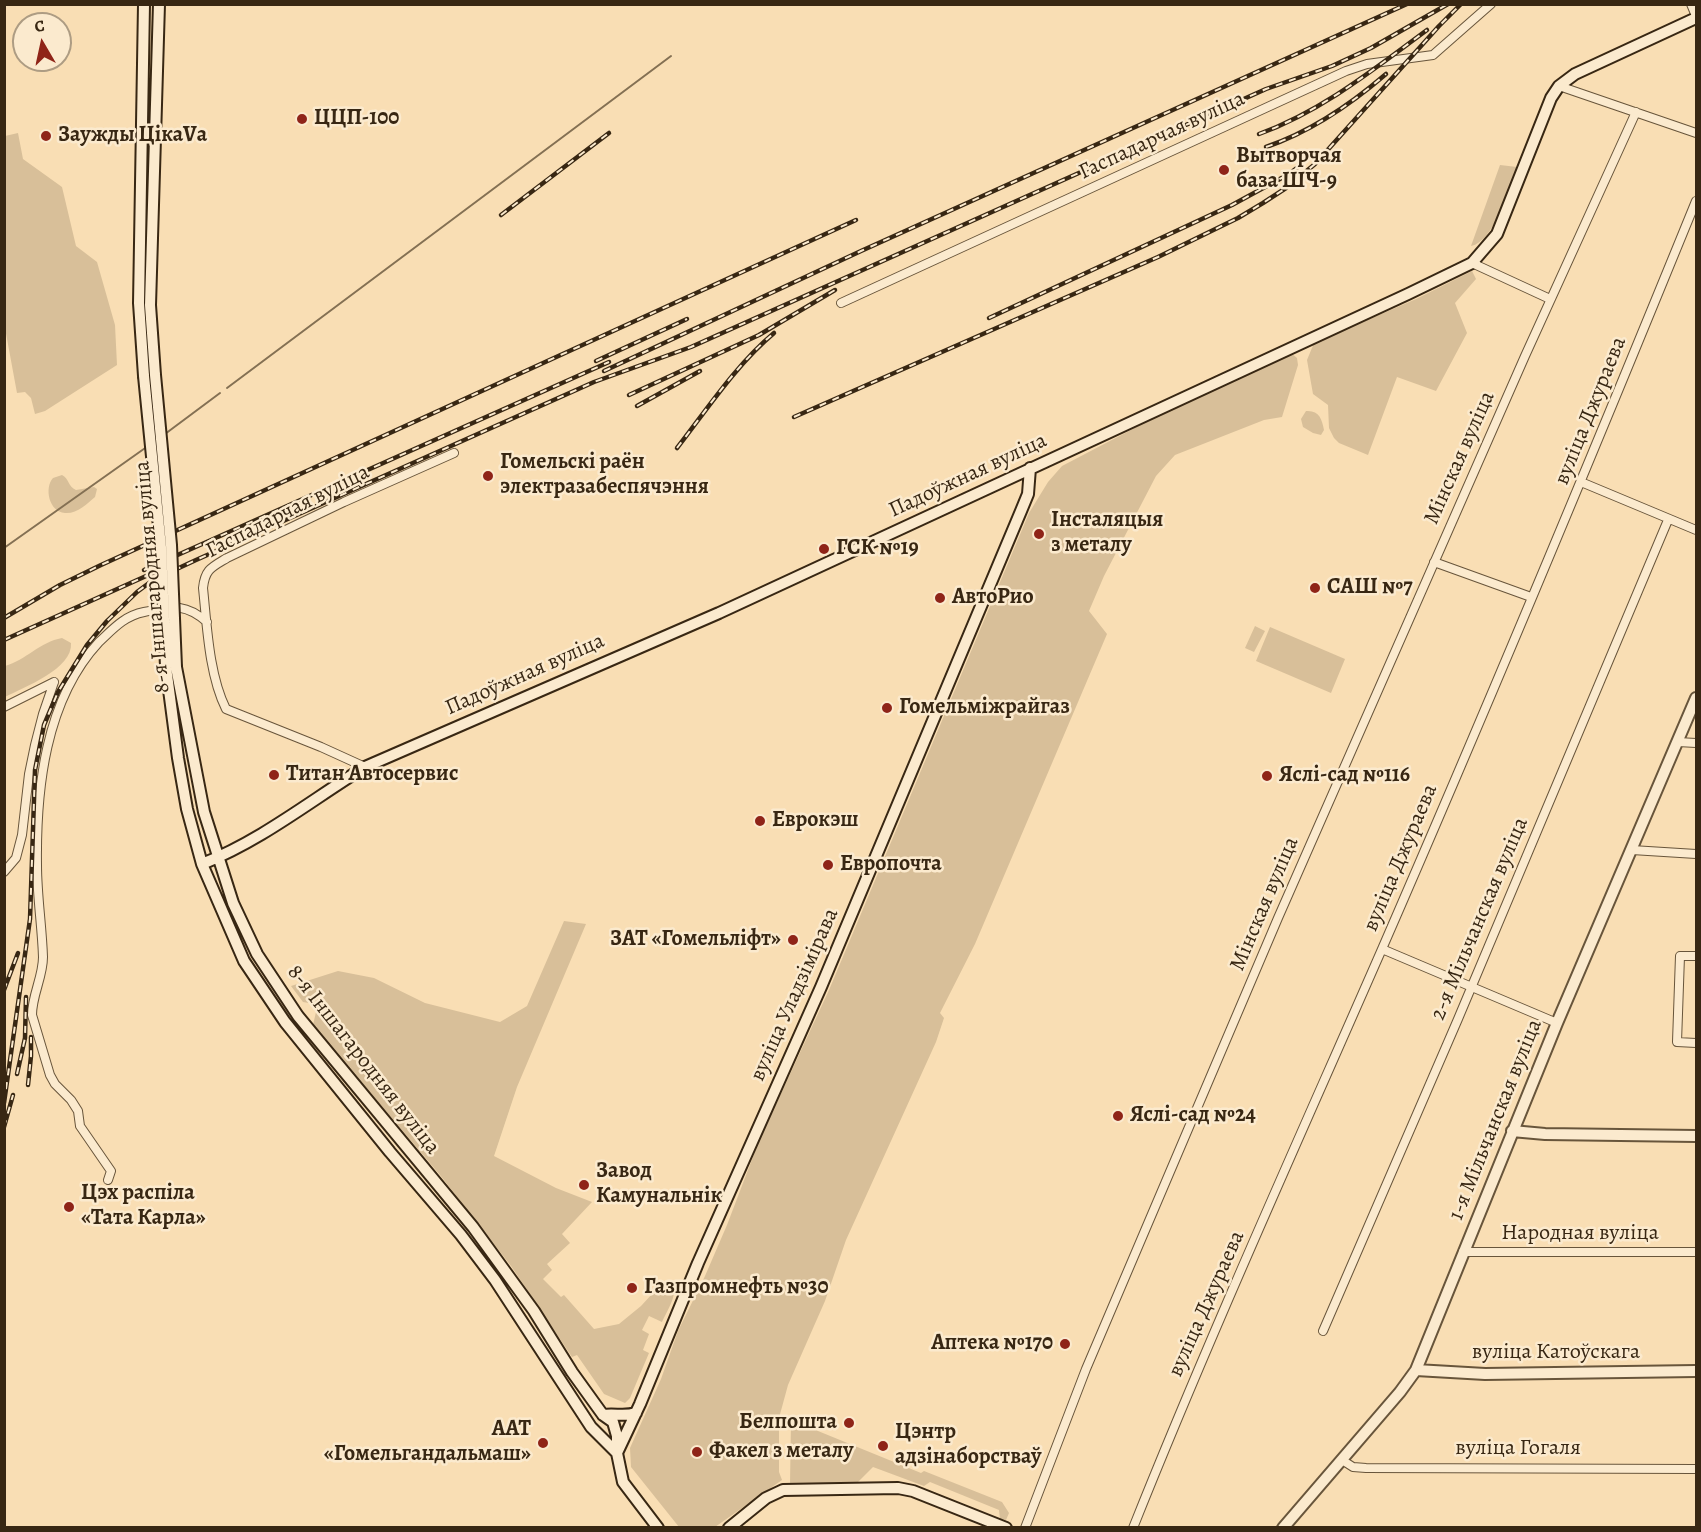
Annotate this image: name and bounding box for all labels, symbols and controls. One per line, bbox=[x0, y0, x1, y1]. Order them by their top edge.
north arrow bbox=[12, 12, 72, 72]
text: С bbox=[33, 15, 46, 38]
street label: Гаспадарчая вуліца bbox=[1075, 86, 1249, 186]
place label: ЦЦП-100 bbox=[314, 106, 399, 132]
marker: ЦЦП-100 bbox=[295, 112, 309, 126]
place label: Заужды ЦікаVа bbox=[58, 123, 207, 149]
marker: Заужды ЦікаVа bbox=[39, 129, 53, 143]
place label: Вытворчая база ШЧ-9 bbox=[1236, 144, 1342, 196]
marker: Вытворчая база ШЧ-9 bbox=[1217, 163, 1231, 177]
street label: вуліца Джураева bbox=[1549, 333, 1633, 489]
street label: Мінская вуліца bbox=[1419, 387, 1501, 529]
street label: Падоўжная вуліца bbox=[885, 428, 1051, 524]
place label: Гомельскі раён электразабеспячэння bbox=[500, 450, 709, 502]
street label: Гаспадарчая вуліца bbox=[202, 459, 374, 565]
street label: 8-я Іншагародняя вуліца bbox=[130, 460, 176, 694]
marker: Гомельскі раён электразабеспячэння bbox=[481, 469, 495, 483]
place label: Інсталяцыя з металу bbox=[1051, 508, 1163, 560]
marker: Інсталяцыя з металу bbox=[1032, 527, 1046, 541]
place label: ГСК №19 bbox=[836, 536, 919, 562]
marker: ГСК №19 bbox=[817, 542, 831, 556]
place label: САШ №7 bbox=[1327, 575, 1413, 601]
marker: САШ №7 bbox=[1308, 581, 1322, 595]
place label: АвтоРио bbox=[952, 585, 1034, 611]
marker: АвтоРио bbox=[933, 591, 947, 605]
street label: Падоўжная вуліца bbox=[441, 628, 609, 722]
place label: Гомельміжрайгаз bbox=[899, 695, 1070, 721]
marker: Гомельміжрайгаз bbox=[880, 701, 894, 715]
place label: Титан Автосервис bbox=[286, 762, 458, 788]
place label: Яслі-сад №116 bbox=[1279, 763, 1410, 789]
marker: Титан Автосервис bbox=[267, 768, 281, 782]
marker: Яслі-сад №116 bbox=[1260, 769, 1274, 783]
street label: вуліца Джураева bbox=[1358, 780, 1444, 936]
place label: Еврокэш bbox=[772, 808, 859, 834]
marker: Еврокэш bbox=[753, 814, 767, 828]
street label: 2-я Мільчанская вуліца bbox=[1425, 814, 1535, 1024]
street label: Мінская вуліца bbox=[1225, 833, 1305, 975]
place label: Европочта bbox=[840, 852, 942, 878]
marker: Европочта bbox=[821, 858, 835, 872]
street label: вуліца Уладзімірава bbox=[745, 904, 845, 1086]
place label: ЗАТ «Гомельліфт» bbox=[610, 927, 781, 953]
marker: ЗАТ «Гомельліфт» bbox=[786, 933, 800, 947]
street label: 8-я Іншагародняя вуліца bbox=[281, 960, 445, 1160]
street label: 1-я Мільчанская вуліца bbox=[1444, 1016, 1548, 1224]
place label: Яслі-сад №24 bbox=[1130, 1103, 1256, 1129]
marker: Яслі-сад №24 bbox=[1111, 1109, 1125, 1123]
place label: Завод Камунальнік bbox=[596, 1159, 722, 1210]
marker: Завод Камунальнік bbox=[577, 1178, 591, 1192]
place label: Цэх распіла «Тата Карла» bbox=[81, 1181, 206, 1232]
marker: Цэх распіла «Тата Карла» bbox=[62, 1200, 76, 1214]
street label: Народная вуліца bbox=[1501, 1221, 1659, 1247]
street label: вуліца Джураева bbox=[1163, 1227, 1251, 1381]
place label: Газпромнефть №30 bbox=[644, 1275, 829, 1301]
marker: Газпромнефть №30 bbox=[625, 1281, 639, 1295]
place label: Аптека №170 bbox=[931, 1331, 1053, 1357]
marker: Аптека №170 bbox=[1058, 1337, 1072, 1351]
street label: вуліца Катоўскага bbox=[1472, 1340, 1640, 1366]
place label: Белпошта bbox=[739, 1410, 837, 1436]
marker: Белпошта bbox=[842, 1416, 856, 1430]
place label: ААТ «Гомельгандальмаш» bbox=[324, 1417, 531, 1468]
place label: Цэнтр адзінаборстваў bbox=[895, 1420, 1042, 1472]
marker: ААТ «Гомельгандальмаш» bbox=[536, 1436, 550, 1450]
street label: вуліца Гогаля bbox=[1455, 1436, 1581, 1462]
place label: Факел з металу bbox=[709, 1439, 853, 1465]
marker: Цэнтр адзінаборстваў bbox=[876, 1439, 890, 1453]
marker: Факел з металу bbox=[690, 1445, 704, 1459]

